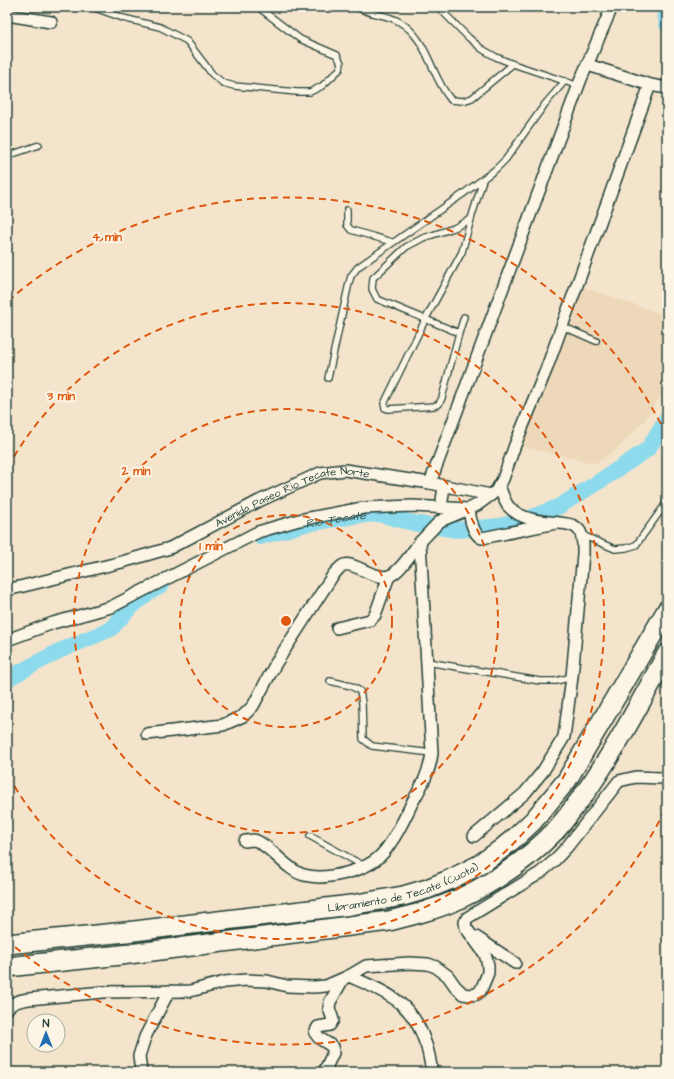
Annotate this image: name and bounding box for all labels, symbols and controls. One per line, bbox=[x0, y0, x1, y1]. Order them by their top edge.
text: 4 min bbox=[92, 229, 122, 246]
text: 3 min bbox=[46, 388, 75, 405]
text: 2 min bbox=[121, 463, 150, 480]
street label: Avenida Paseo Río Tecate Norte bbox=[212, 469, 374, 533]
water label: Río Tecate bbox=[305, 510, 367, 532]
text: 1 min bbox=[199, 538, 223, 555]
centre of rings bbox=[279, 614, 293, 628]
street label: Libramiento de Tecate (Cuota) bbox=[327, 860, 481, 916]
north arrow bbox=[26, 1013, 66, 1053]
text: N bbox=[43, 1016, 50, 1031]

